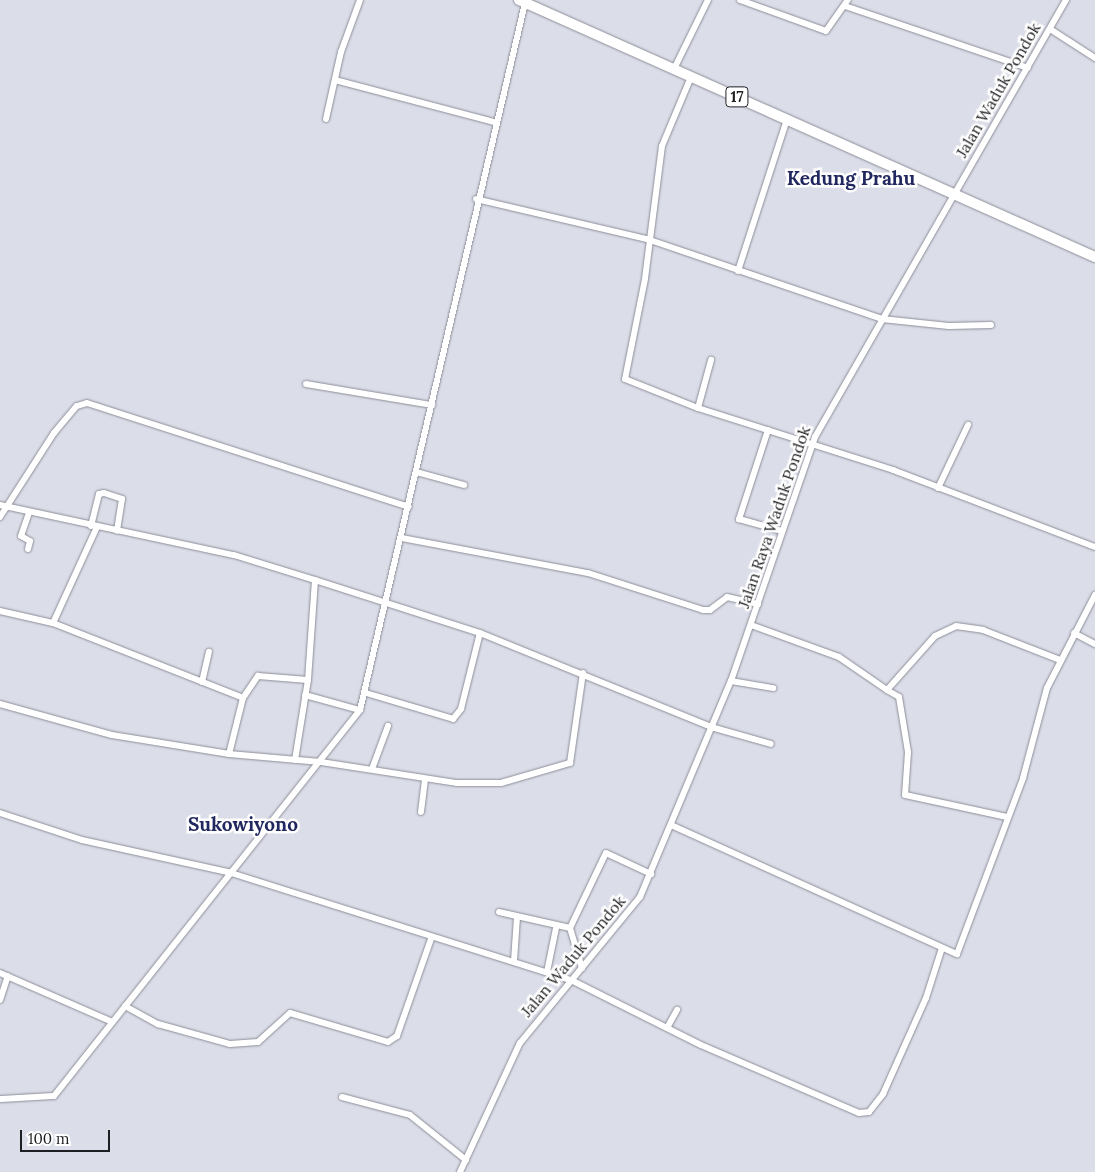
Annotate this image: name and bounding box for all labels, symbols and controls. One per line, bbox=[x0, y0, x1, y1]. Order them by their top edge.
street label: Jalan Waduk Pondok bbox=[952, 19, 1044, 161]
road number: 17 bbox=[724, 84, 750, 110]
district label: Kedung Prahu bbox=[787, 168, 915, 190]
street label: Jalan Raya Waduk Pondok bbox=[734, 423, 814, 611]
district label: Sukowiyono bbox=[188, 814, 298, 836]
street label: Jalan Waduk Pondok bbox=[517, 892, 629, 1020]
scale bar bbox=[22, 1120, 112, 1152]
text: 100 m bbox=[28, 1129, 69, 1148]

